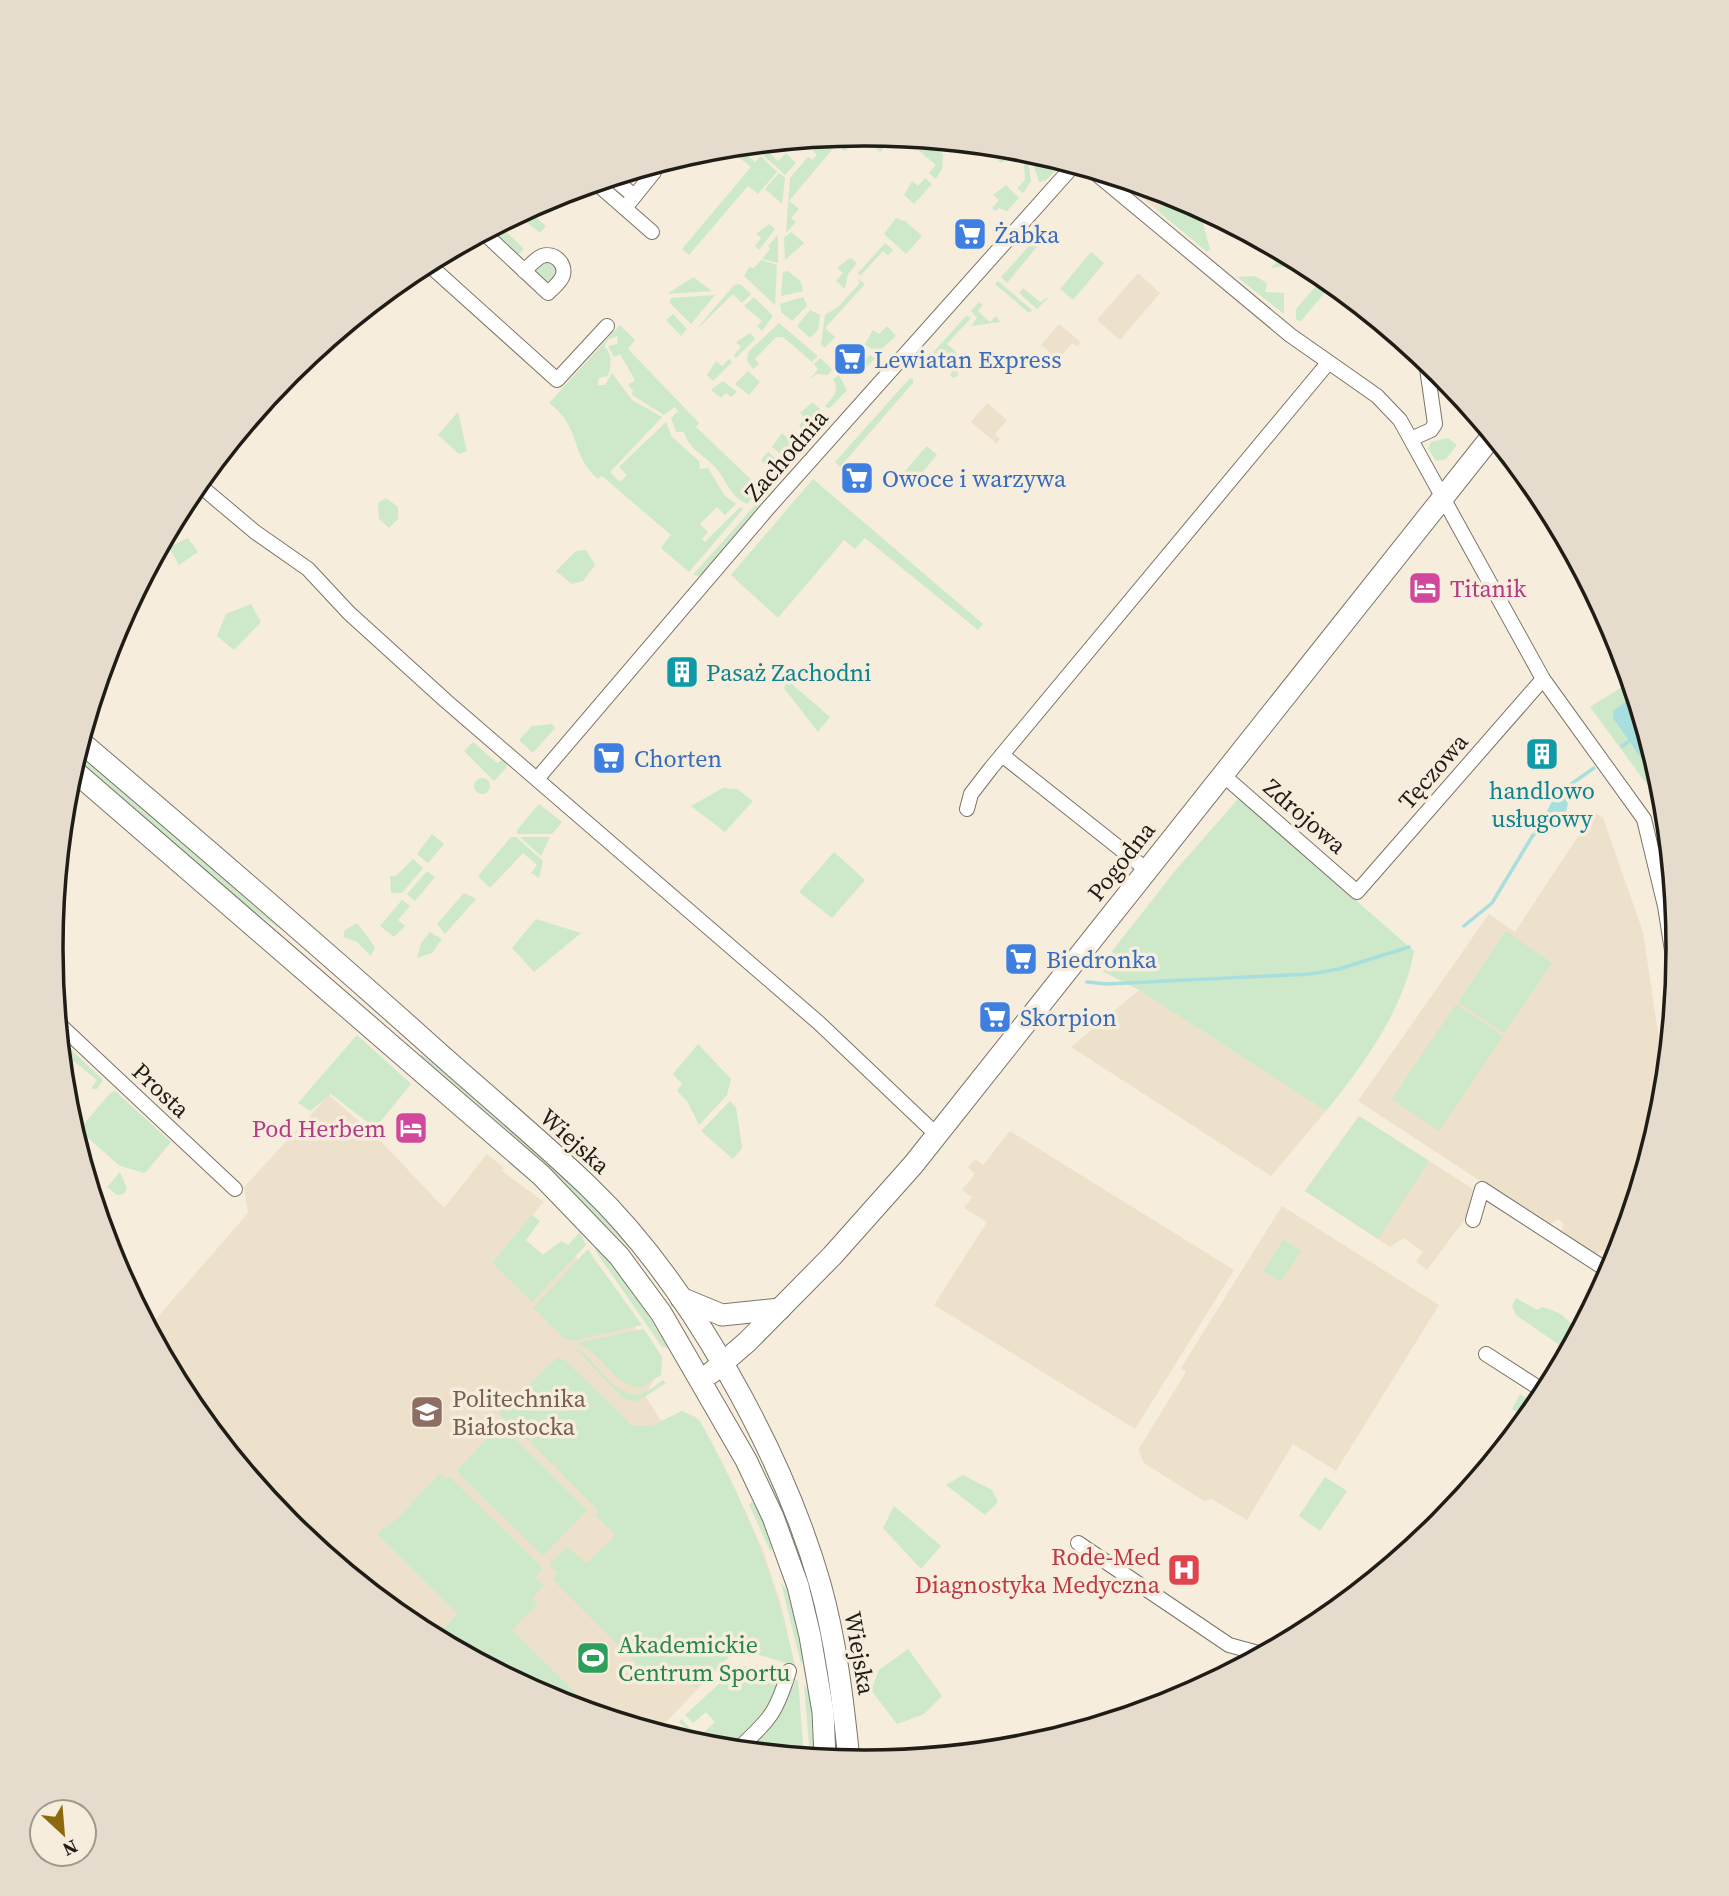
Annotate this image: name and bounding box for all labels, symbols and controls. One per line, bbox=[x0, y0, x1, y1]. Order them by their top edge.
supermarket icon: Żabka bbox=[951, 215, 989, 253]
place label: Żabka bbox=[995, 218, 1060, 251]
supermarket icon: Lewiatan Express bbox=[831, 340, 869, 378]
place label: Lewiatan Express bbox=[874, 343, 1062, 376]
street label: Zachodnia bbox=[737, 401, 836, 508]
supermarket icon: Owoce i warzywa bbox=[838, 459, 876, 497]
place label: Owoce i warzywa bbox=[882, 462, 1067, 495]
hotel icon: Titanik bbox=[1406, 569, 1444, 607]
place label: Titanik bbox=[1450, 572, 1527, 605]
building icon: Pasaż Zachodni bbox=[663, 653, 701, 691]
place label: Pasaż Zachodni bbox=[706, 656, 871, 689]
street label: Tęczowa bbox=[1391, 725, 1476, 816]
building icon: handlowo usługowy bbox=[1523, 735, 1561, 773]
supermarket icon: Chorten bbox=[590, 739, 628, 777]
place label: Chorten bbox=[634, 742, 722, 775]
street label: Zdrojowa bbox=[1256, 771, 1354, 862]
place label: handlowo usługowy bbox=[1489, 774, 1595, 835]
street label: Pogodna bbox=[1079, 814, 1163, 908]
supermarket icon: Biedronka bbox=[1002, 940, 1040, 978]
place label: Biedronka bbox=[1046, 943, 1158, 976]
supermarket icon: Skorpion bbox=[976, 998, 1014, 1036]
place label: Skorpion bbox=[1020, 1001, 1117, 1034]
street label: Prosta bbox=[125, 1055, 197, 1126]
street label: Wiejska bbox=[533, 1101, 618, 1182]
hotel icon: Pod Herbem bbox=[392, 1109, 430, 1147]
place label: Pod Herbem bbox=[252, 1112, 386, 1145]
place label: Politechnika Białostocka bbox=[452, 1382, 587, 1443]
school or university icon: Politechnika Białostocka bbox=[408, 1393, 446, 1431]
place label: Rode-Med Diagnostyka Medyczna bbox=[915, 1540, 1161, 1601]
hospital icon: Rode-Med Diagnostyka Medyczna bbox=[1165, 1551, 1203, 1589]
street label: Wiejska bbox=[836, 1609, 884, 1698]
place label: Akademickie Centrum Sportu bbox=[618, 1628, 791, 1689]
sports icon: Akademickie Centrum Sportu bbox=[574, 1639, 612, 1677]
north arrow bbox=[28, 1798, 98, 1868]
text: N bbox=[58, 1834, 82, 1863]

